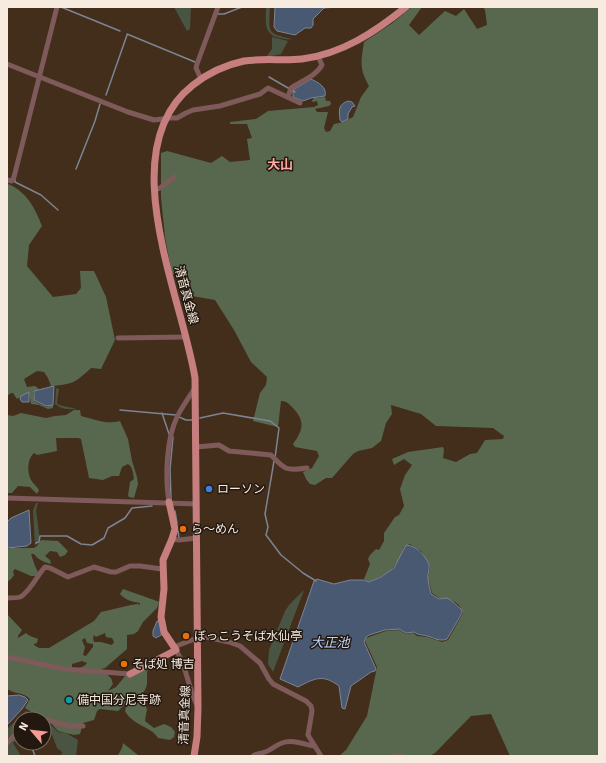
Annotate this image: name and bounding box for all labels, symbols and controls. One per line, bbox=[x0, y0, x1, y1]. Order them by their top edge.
district label: 大山 bbox=[267, 157, 293, 173]
street label: 清音真金線 bbox=[171, 264, 201, 326]
place label: ローソン bbox=[217, 482, 265, 497]
marker: ローソン bbox=[204, 484, 214, 494]
place label: ら～めん bbox=[191, 522, 239, 537]
marker: ら～めん bbox=[178, 524, 188, 534]
place label: ぼっこうそば水仙亭 bbox=[194, 629, 302, 644]
marker: ぼっこうそば水仙亭 bbox=[181, 631, 191, 641]
water label: 大正池 bbox=[310, 635, 351, 651]
place label: そば処 博吉 bbox=[132, 657, 195, 672]
marker: そば処 博吉 bbox=[119, 659, 129, 669]
street label: 清音真金線 bbox=[176, 685, 194, 745]
place label: 備中国分尼寺跡 bbox=[77, 693, 161, 708]
marker: 備中国分尼寺跡 bbox=[64, 695, 74, 705]
north arrow bbox=[12, 711, 52, 751]
text: N bbox=[16, 720, 31, 733]

